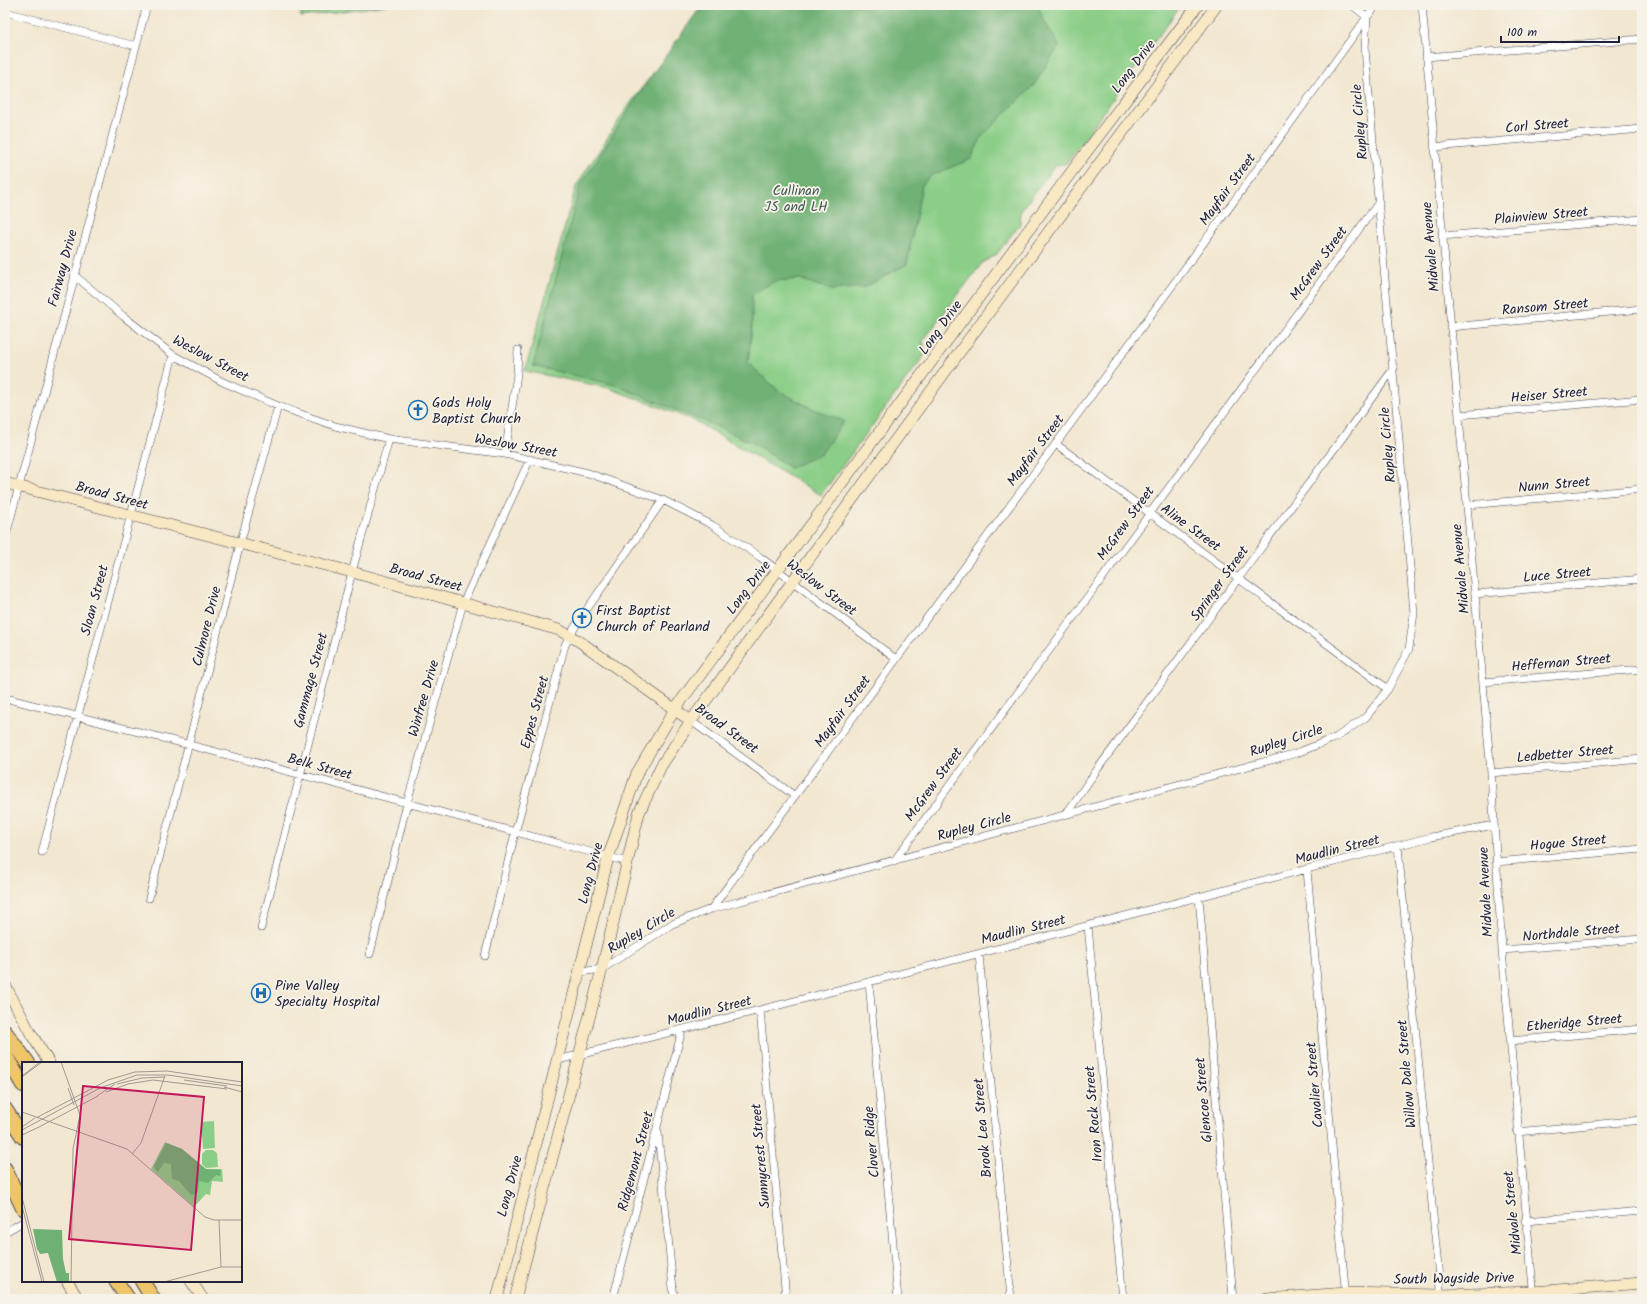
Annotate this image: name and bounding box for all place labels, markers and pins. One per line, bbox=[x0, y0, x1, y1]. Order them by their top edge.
place label: Gods Holy Baptist Church bbox=[432, 392, 521, 430]
church icon: Gods Holy Baptist Church bbox=[407, 399, 429, 421]
place label: First Baptist Church of Pearland bbox=[596, 600, 710, 638]
church icon: First Baptist Church of Pearland bbox=[571, 607, 593, 629]
place label: Pine Valley Specialty Hospital bbox=[275, 975, 380, 1013]
hospital icon: Pine Valley Specialty Hospital bbox=[250, 982, 272, 1004]

